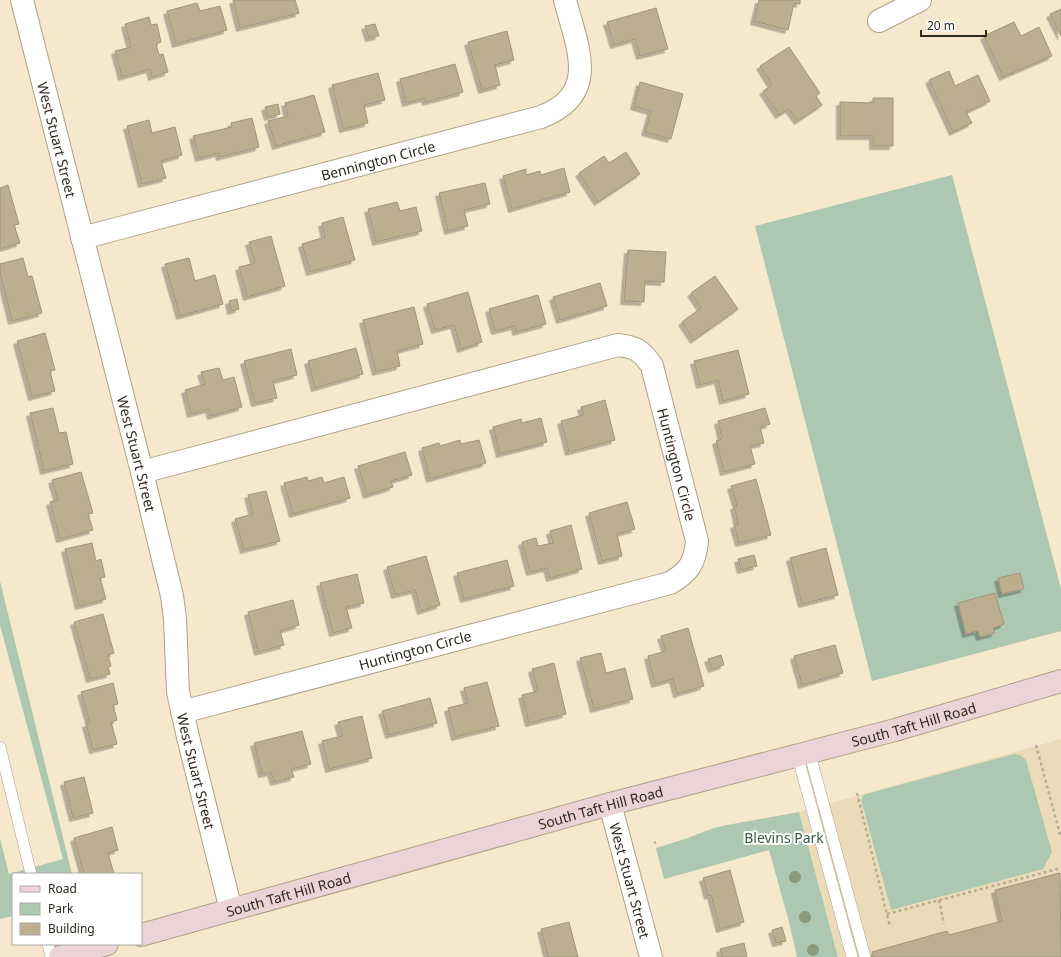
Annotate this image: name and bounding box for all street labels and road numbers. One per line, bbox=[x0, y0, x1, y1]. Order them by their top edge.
street label: West Stuart Street bbox=[34, 80, 81, 200]
street label: Bennington Circle bbox=[319, 136, 437, 184]
street label: West Stuart Street bbox=[113, 394, 161, 514]
street label: Huntington Circle bbox=[654, 406, 701, 523]
street label: Huntington Circle bbox=[357, 626, 473, 674]
street label: South Taft Hill Road bbox=[849, 697, 978, 750]
street label: West Stuart Street bbox=[173, 711, 220, 831]
street label: South Taft Hill Road bbox=[536, 781, 665, 833]
street label: West Stuart Street bbox=[606, 820, 655, 940]
street label: South Taft Hill Road bbox=[224, 867, 353, 920]

